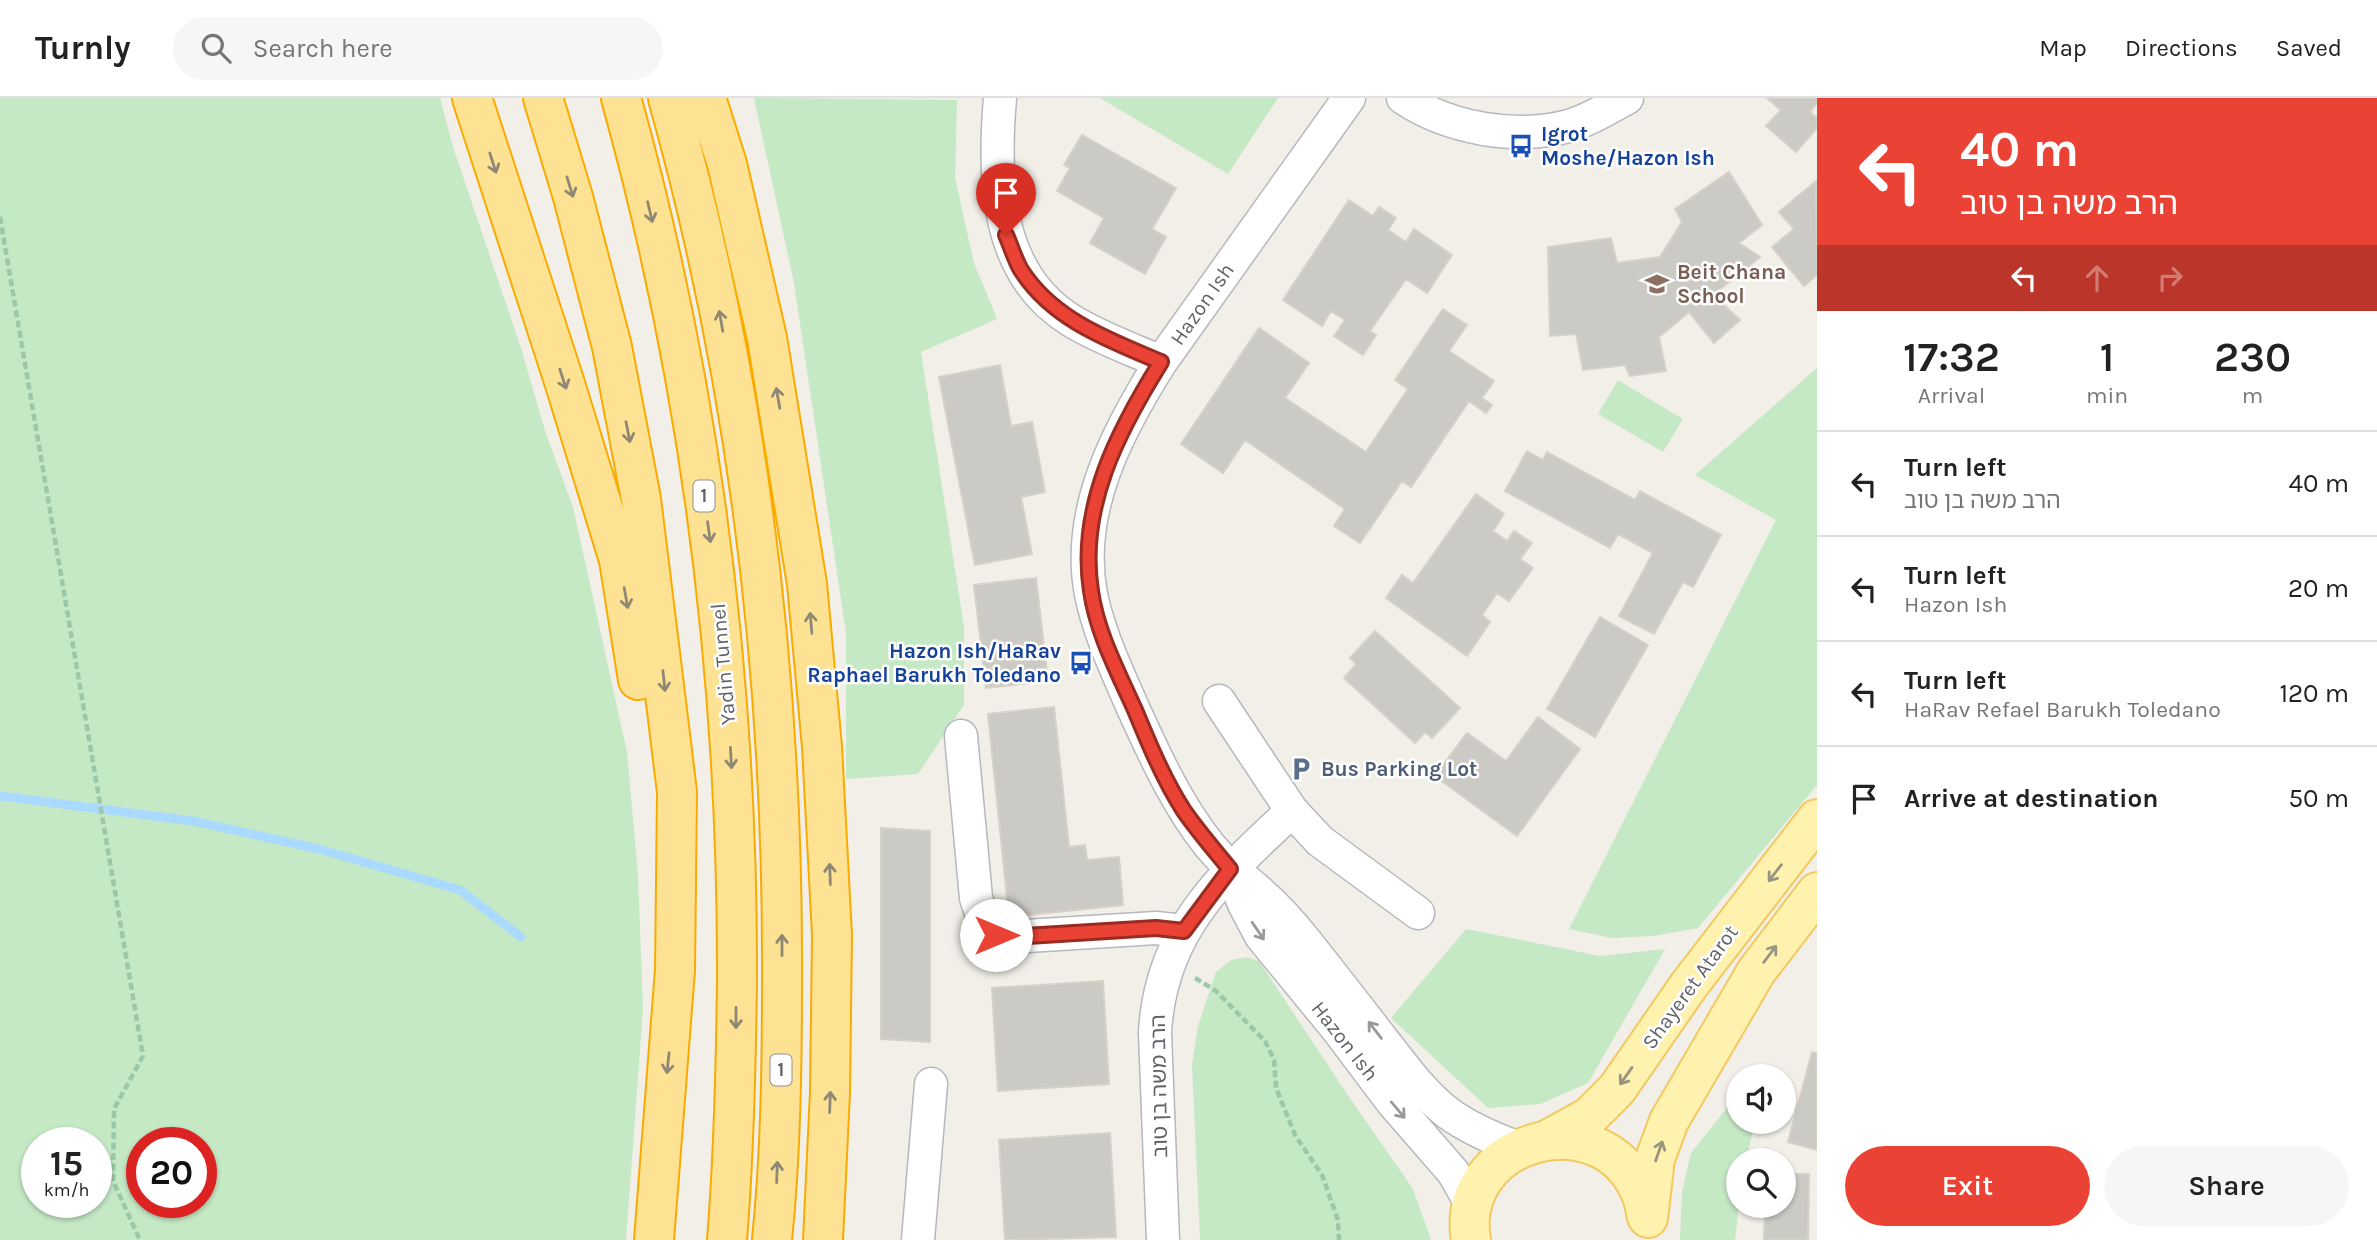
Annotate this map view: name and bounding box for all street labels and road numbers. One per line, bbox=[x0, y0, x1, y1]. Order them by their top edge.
street label: Hazon Ish bbox=[1165, 258, 1239, 350]
road number: 1 bbox=[694, 480, 714, 512]
street label: Yadin Tunnel bbox=[706, 602, 740, 726]
street label: Shayeret Atarot bbox=[1637, 920, 1743, 1054]
street label: Hazon Ish bbox=[1307, 996, 1383, 1086]
street label: הרב משה בן טוב bbox=[1146, 1014, 1172, 1158]
road number: 1 bbox=[770, 1054, 792, 1086]

